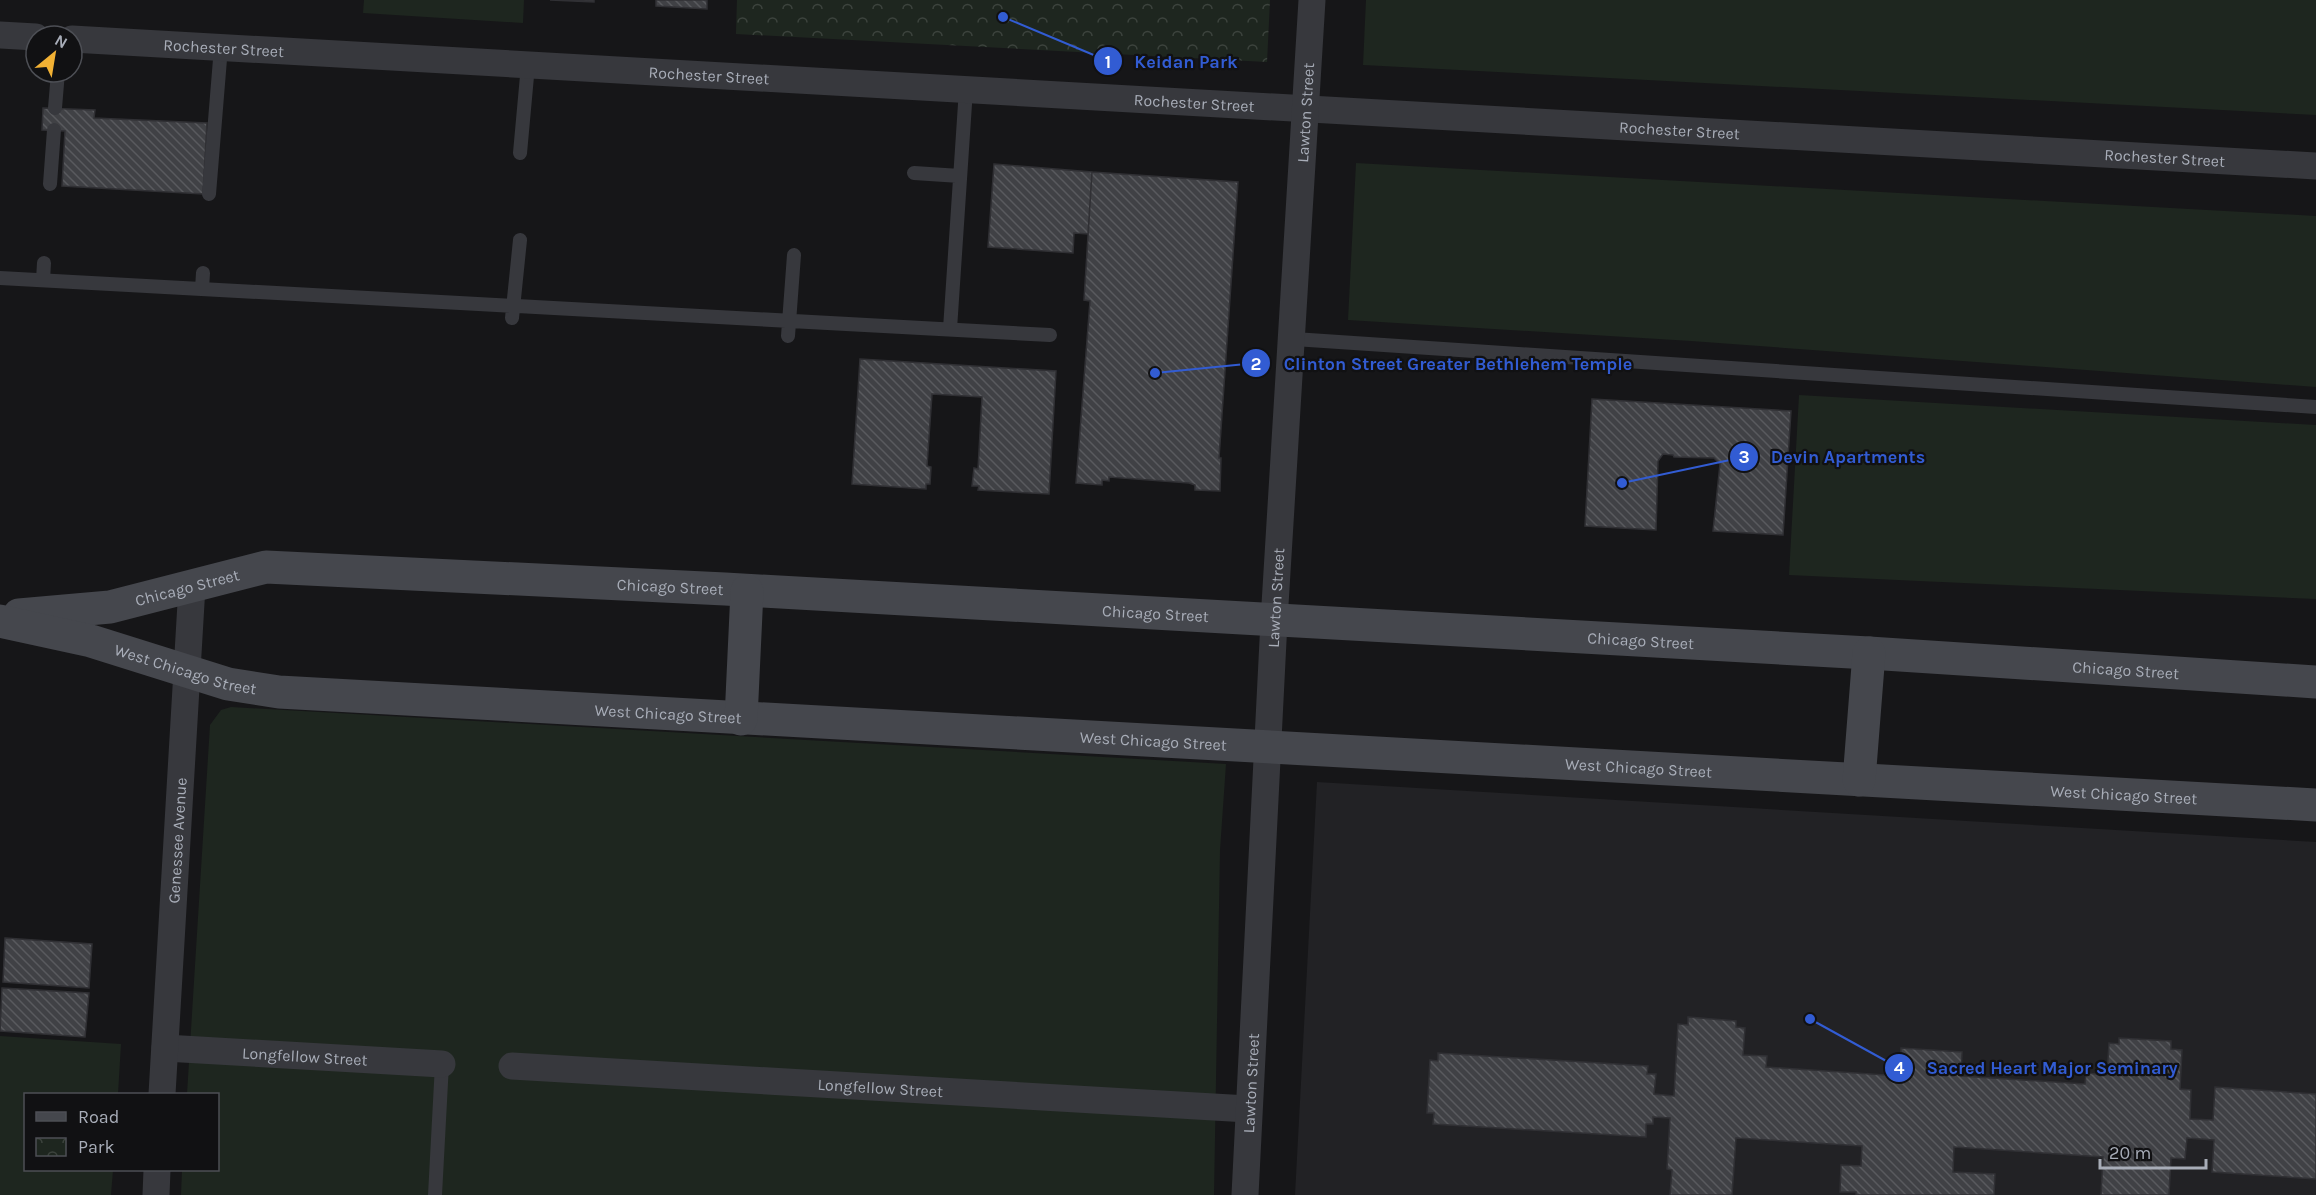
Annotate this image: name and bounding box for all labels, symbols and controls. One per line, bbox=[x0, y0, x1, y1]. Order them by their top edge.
north arrow bbox=[24, 24, 84, 84]
text: N bbox=[52, 30, 71, 53]
street label: Rochester Street bbox=[163, 35, 285, 61]
callout: Keidan Park bbox=[1093, 43, 1250, 79]
text: 1 bbox=[1105, 51, 1111, 73]
text: Keidan Park bbox=[1134, 51, 1238, 73]
street label: Lawton Street bbox=[1293, 62, 1318, 163]
street label: Rochester Street bbox=[648, 63, 770, 88]
street label: Rochester Street bbox=[1133, 90, 1255, 116]
street label: Rochester Street bbox=[1618, 118, 1740, 143]
street label: Rochester Street bbox=[2104, 145, 2226, 171]
callout: Clinton Street Greater Bethlehem Temple bbox=[1241, 345, 1644, 381]
text: 2 bbox=[1251, 353, 1261, 375]
text: Clinton Street Greater Bethlehem Temple bbox=[1284, 353, 1632, 375]
callout: Devin Apartments bbox=[1729, 439, 1937, 475]
text: 3 bbox=[1738, 446, 1750, 468]
text: Devin Apartments bbox=[1771, 446, 1925, 468]
street label: Lawton Street bbox=[1264, 547, 1288, 648]
street label: Chicago Street bbox=[133, 565, 241, 610]
street label: Chicago Street bbox=[616, 575, 724, 599]
street label: Chicago Street bbox=[1101, 601, 1209, 626]
street label: Chicago Street bbox=[1587, 628, 1695, 653]
street label: West Chicago Street bbox=[112, 640, 258, 698]
street label: Chicago Street bbox=[2072, 657, 2180, 683]
street label: West Chicago Street bbox=[594, 701, 742, 728]
street label: West Chicago Street bbox=[1079, 727, 1227, 755]
street label: West Chicago Street bbox=[1564, 754, 1713, 781]
street label: Genessee Avenue bbox=[164, 777, 191, 904]
street label: West Chicago Street bbox=[2050, 781, 2198, 808]
street label: Lawton Street bbox=[1239, 1033, 1263, 1134]
street label: Longfellow Street bbox=[241, 1043, 368, 1070]
callout: Sacred Heart Major Seminary bbox=[1884, 1050, 2190, 1086]
text: 4 bbox=[1894, 1057, 1905, 1079]
text: Sacred Heart Major Seminary bbox=[1926, 1057, 2178, 1079]
street label: Longfellow Street bbox=[817, 1075, 944, 1101]
legend bbox=[24, 1093, 219, 1171]
text: Road bbox=[78, 1106, 119, 1128]
scale bar bbox=[2100, 1132, 2206, 1170]
text: Park bbox=[78, 1136, 115, 1158]
text: 20 m bbox=[2109, 1142, 2151, 1164]

